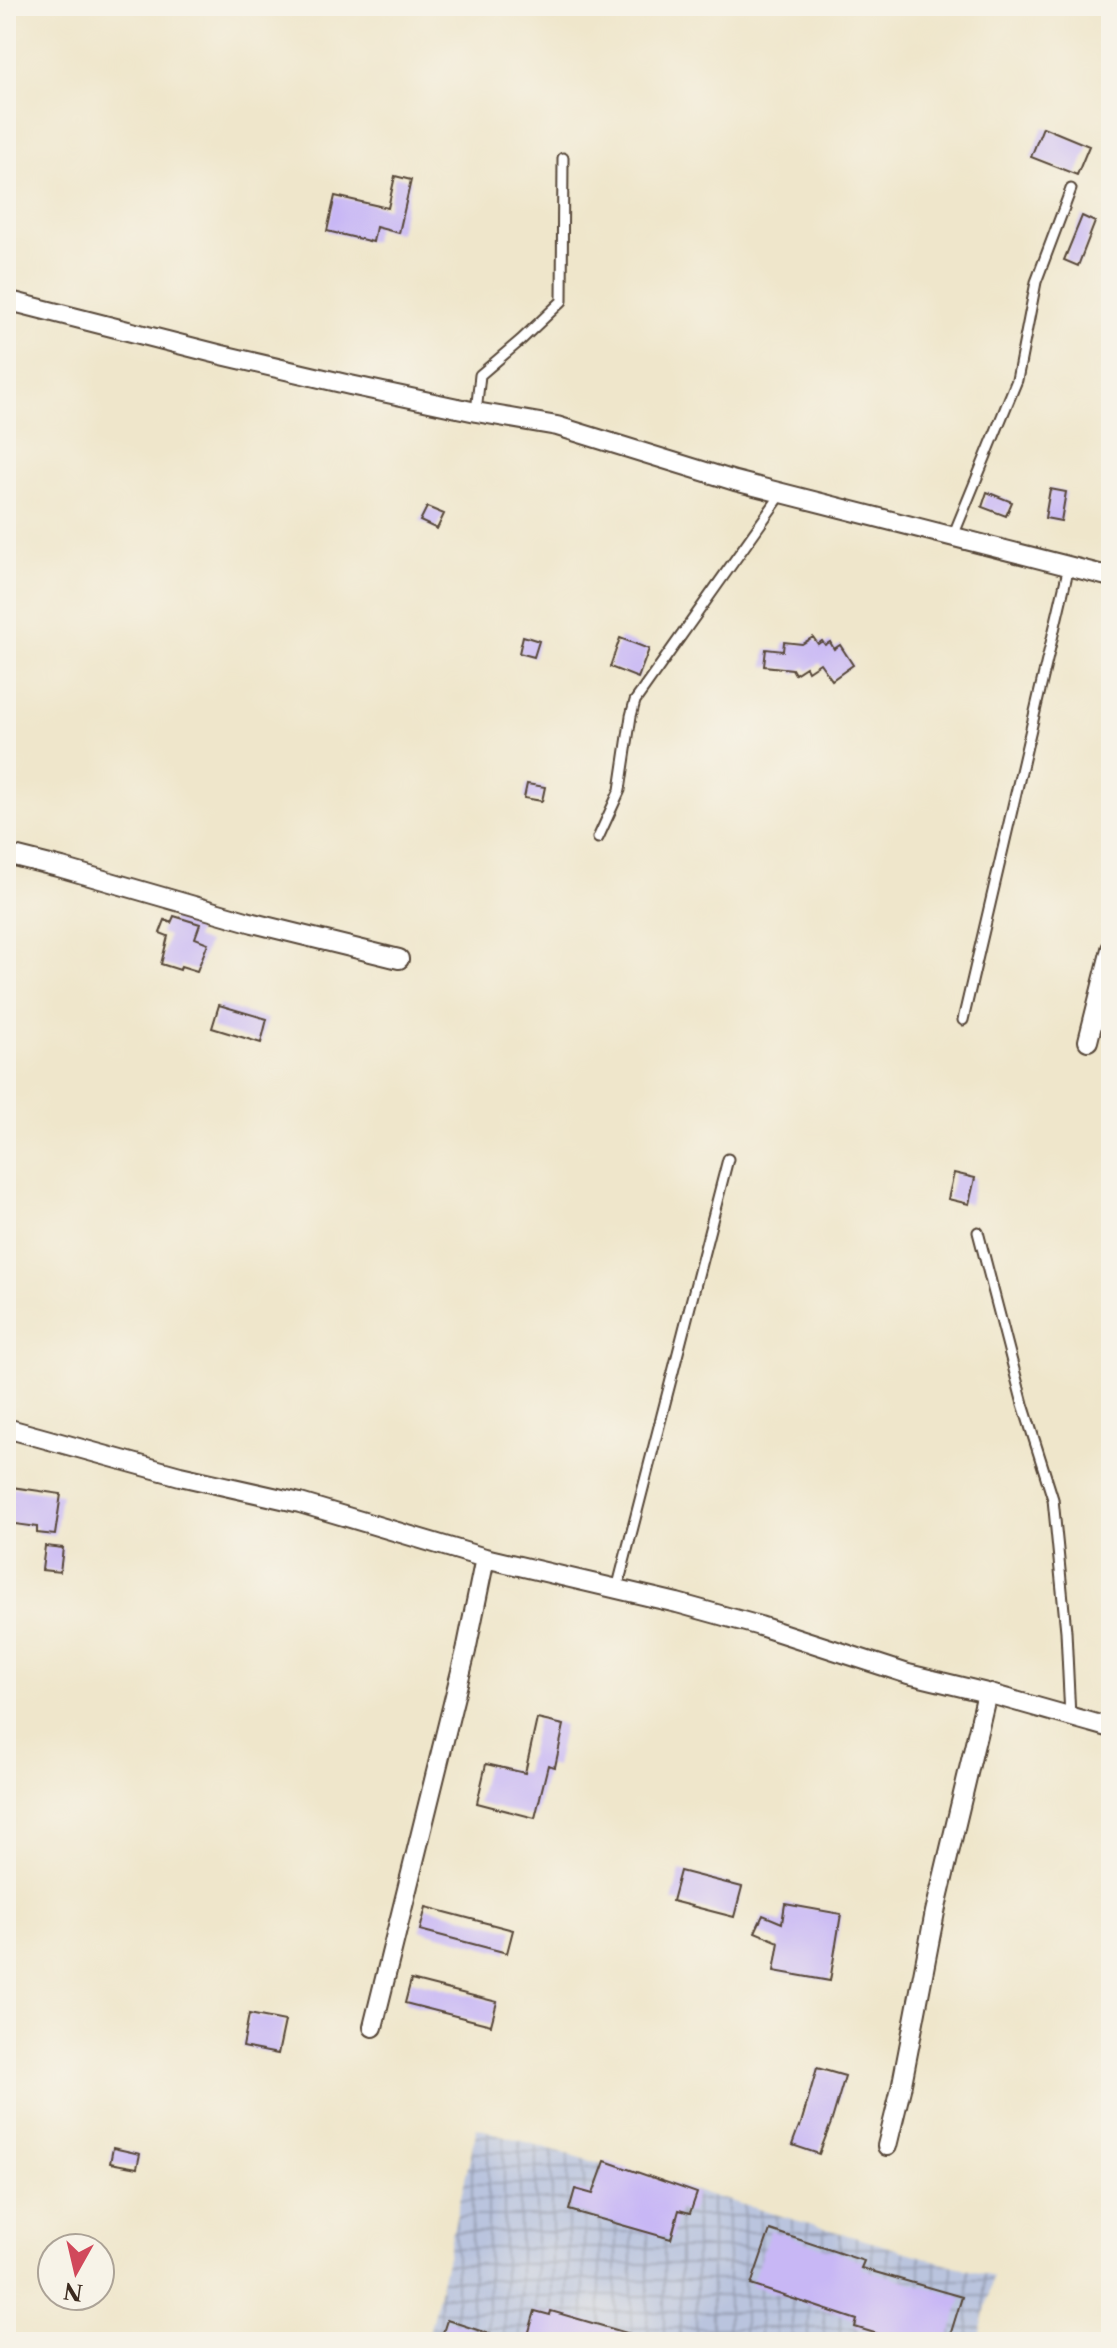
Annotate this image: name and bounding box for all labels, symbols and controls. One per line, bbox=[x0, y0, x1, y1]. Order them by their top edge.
north arrow bbox=[36, 2232, 116, 2312]
text: N bbox=[62, 2277, 85, 2306]

